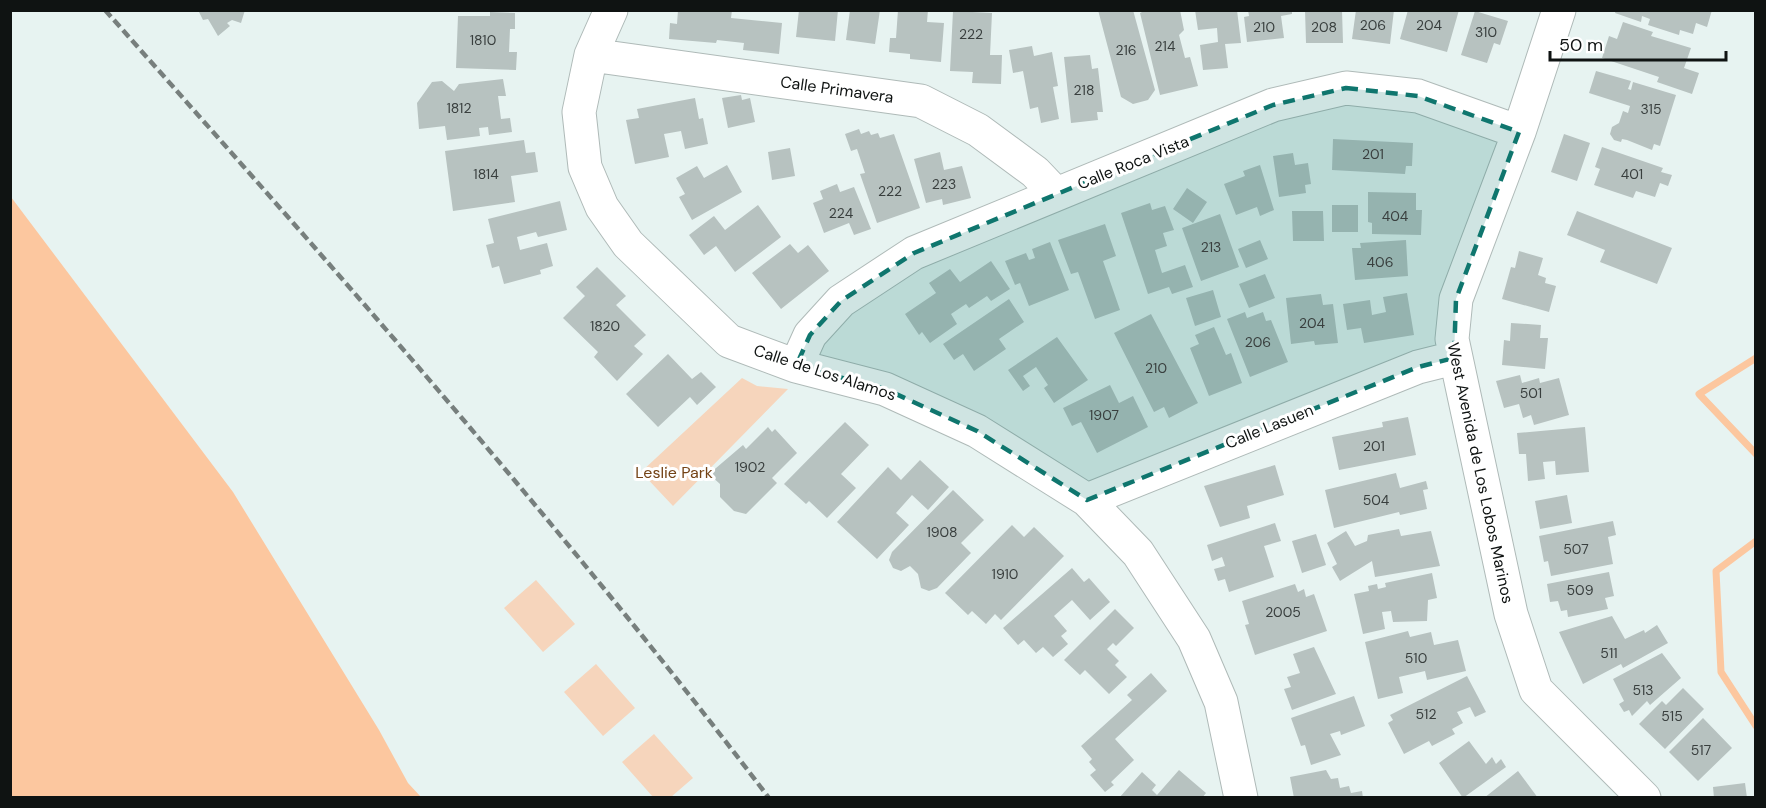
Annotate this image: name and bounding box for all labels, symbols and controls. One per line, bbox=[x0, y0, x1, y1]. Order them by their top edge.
house number: 206 bbox=[1360, 16, 1386, 34]
house number: 204 bbox=[1416, 16, 1442, 34]
house number: 210 bbox=[1253, 18, 1275, 36]
house number: 208 bbox=[1311, 18, 1337, 36]
house number: 310 bbox=[1475, 23, 1497, 41]
scale bar bbox=[1550, 24, 1726, 62]
house number: 222 bbox=[959, 25, 983, 43]
house number: 1810 bbox=[470, 31, 496, 49]
text: 50 m bbox=[1559, 33, 1603, 57]
house number: 214 bbox=[1155, 37, 1176, 55]
house number: 216 bbox=[1115, 41, 1137, 59]
street label: Calle Primavera bbox=[779, 71, 895, 108]
house number: 218 bbox=[1074, 81, 1094, 99]
house number: 1812 bbox=[446, 99, 472, 117]
house number: 315 bbox=[1641, 100, 1661, 118]
street label: Calle Roca Vista bbox=[1074, 131, 1192, 194]
house number: 201 bbox=[1362, 145, 1384, 163]
house number: 1814 bbox=[473, 165, 499, 183]
house number: 401 bbox=[1621, 165, 1643, 183]
house number: 223 bbox=[932, 175, 956, 193]
house number: 222 bbox=[878, 182, 902, 200]
house number: 224 bbox=[829, 204, 854, 222]
house number: 404 bbox=[1382, 207, 1409, 225]
house number: 213 bbox=[1201, 238, 1221, 256]
house number: 406 bbox=[1367, 253, 1393, 271]
house number: 204 bbox=[1299, 314, 1325, 332]
house number: 1820 bbox=[590, 317, 620, 335]
house number: 206 bbox=[1245, 333, 1271, 351]
street label: Calle de Los Alamos bbox=[751, 340, 899, 405]
street label: West Avenida de Los Lobos Marinos bbox=[1443, 341, 1518, 605]
house number: 210 bbox=[1145, 359, 1167, 377]
house number: 501 bbox=[1520, 384, 1542, 402]
street label: Calle Lasuen bbox=[1222, 399, 1316, 454]
house number: 1907 bbox=[1089, 406, 1119, 424]
house number: 201 bbox=[1363, 437, 1385, 455]
house number: 1902 bbox=[735, 458, 765, 476]
park label: Leslie Park bbox=[635, 462, 713, 483]
house number: 504 bbox=[1363, 491, 1390, 509]
house number: 1908 bbox=[926, 523, 958, 541]
house number: 507 bbox=[1563, 540, 1589, 558]
house number: 1910 bbox=[992, 565, 1018, 583]
house number: 509 bbox=[1567, 581, 1594, 599]
house number: 2005 bbox=[1265, 603, 1301, 621]
house number: 511 bbox=[1600, 644, 1618, 662]
house number: 510 bbox=[1405, 649, 1427, 667]
house number: 513 bbox=[1632, 681, 1654, 699]
house number: 512 bbox=[1416, 705, 1436, 723]
house number: 515 bbox=[1661, 707, 1683, 725]
house number: 517 bbox=[1691, 741, 1711, 759]

